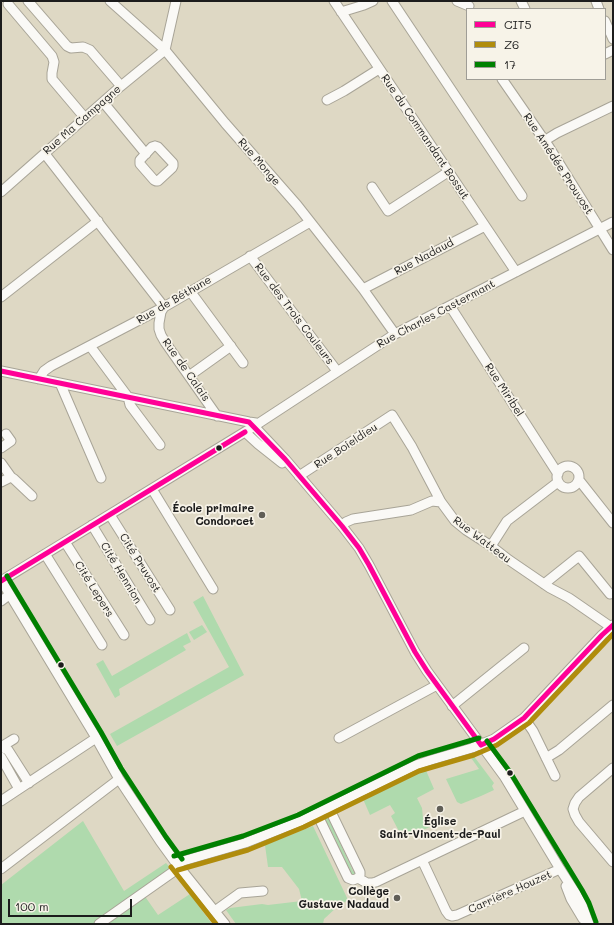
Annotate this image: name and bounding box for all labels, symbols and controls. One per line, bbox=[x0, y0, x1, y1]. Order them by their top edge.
legend bbox=[466, 8, 606, 80]
text: CIT5 bbox=[504, 16, 532, 32]
text: Z6 bbox=[504, 36, 519, 52]
text: 17 bbox=[504, 56, 516, 72]
street label: Rue du Commandant Bossut bbox=[378, 72, 472, 202]
street label: Rue Ma Campagne bbox=[40, 83, 124, 157]
street label: Rue Amédée Prouvost bbox=[520, 111, 596, 217]
street label: Rue Monge bbox=[235, 136, 283, 188]
street label: Rue Nadaud bbox=[392, 236, 456, 278]
street label: Rue des Trois Couleurs bbox=[252, 261, 336, 367]
street label: Rue de Béthune bbox=[134, 273, 214, 327]
street label: Rue Charles Castermant bbox=[375, 277, 497, 351]
street label: Rue de Calais bbox=[159, 336, 213, 404]
street label: Rue Miribel bbox=[482, 361, 526, 419]
street label: Rue Boieldieu bbox=[312, 421, 380, 471]
unlabelled marker bbox=[214, 443, 224, 453]
place label: École primaire Condorcet bbox=[172, 502, 254, 528]
marker: École primaire Condorcet bbox=[257, 510, 267, 520]
street label: Rue Watteau bbox=[450, 514, 514, 566]
street label: Cité Pruvost bbox=[117, 531, 163, 595]
street label: Cité Hennion bbox=[98, 540, 144, 606]
street label: Cité Lepers bbox=[72, 559, 116, 619]
unlabelled marker bbox=[56, 660, 66, 670]
unlabelled marker bbox=[505, 768, 515, 778]
marker: Église Saint-Vincent-de-Paul bbox=[435, 804, 445, 814]
place label: Église Saint-Vincent-de-Paul bbox=[379, 815, 501, 841]
street label: Carrière Houzet bbox=[466, 868, 554, 916]
place label: Collège Gustave Nadaud bbox=[298, 885, 389, 911]
scale bar bbox=[10, 891, 134, 917]
marker: Collège Gustave Nadaud bbox=[392, 893, 402, 903]
text: 100 m bbox=[15, 898, 49, 914]

